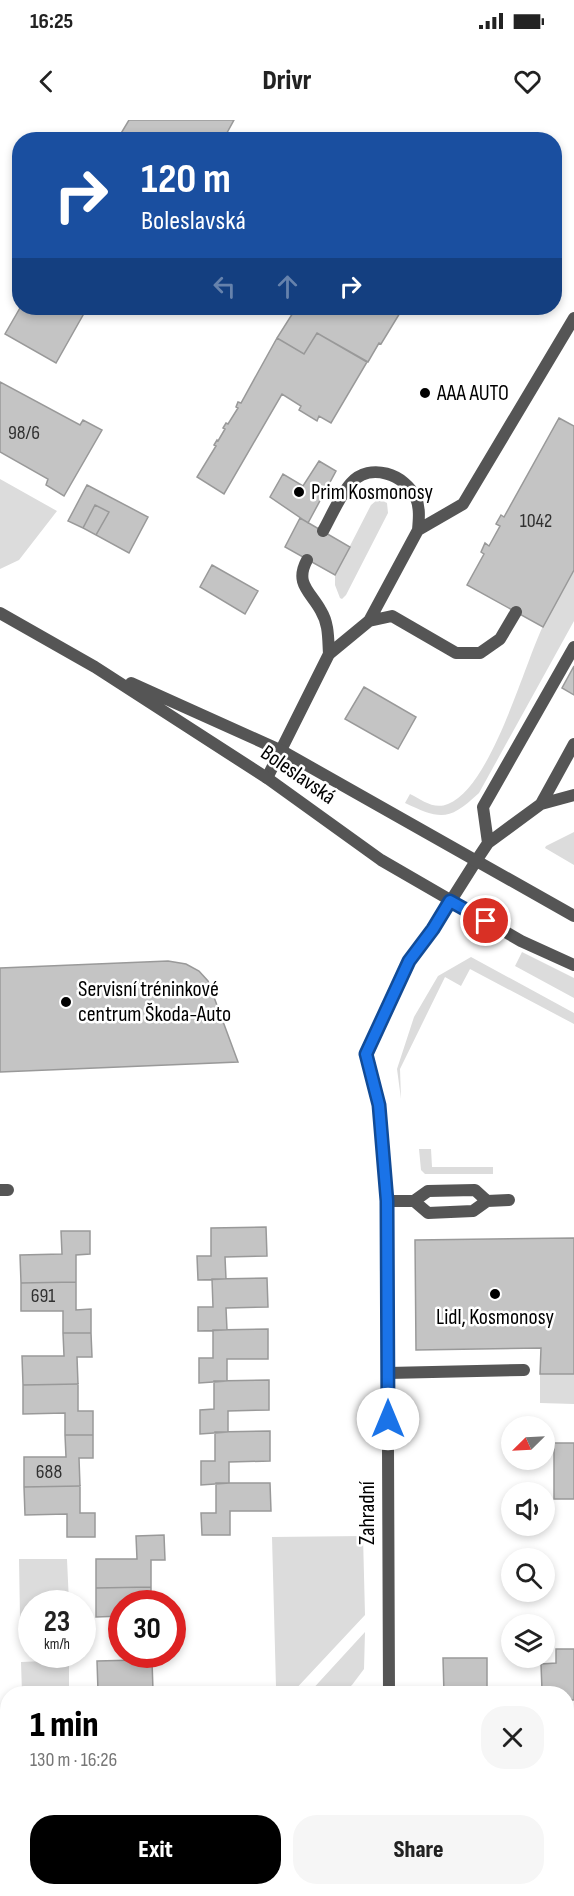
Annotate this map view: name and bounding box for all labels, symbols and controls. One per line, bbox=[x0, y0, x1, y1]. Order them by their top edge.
text: 16:25 bbox=[30, 8, 73, 35]
icon: back bbox=[30, 65, 63, 98]
text: Drivr bbox=[263, 65, 311, 97]
icon: heart bbox=[511, 65, 544, 98]
text: 120 m bbox=[141, 154, 231, 205]
icon: right bbox=[42, 156, 120, 234]
text: Boleslavská bbox=[141, 205, 246, 237]
icon: left bbox=[208, 270, 241, 303]
icon: ahead bbox=[271, 270, 304, 303]
icon: right bbox=[334, 270, 367, 303]
place label: AAA AUTO bbox=[436, 380, 509, 407]
marker: AAA AUTO bbox=[418, 386, 432, 400]
house number: 98/6 bbox=[8, 421, 40, 445]
place label: Prim Kosmonosy bbox=[311, 479, 434, 506]
marker: Prim Kosmonosy bbox=[292, 485, 306, 499]
house number: 1042 bbox=[520, 509, 552, 533]
street label: Boleslavská bbox=[255, 739, 341, 811]
pin bbox=[460, 895, 511, 946]
icon: arrive bbox=[469, 904, 502, 937]
place label: Servisní tréninkové centrum Škoda-Auto bbox=[78, 976, 231, 1028]
marker: Servisní tréninkové centrum Škoda-Auto bbox=[59, 995, 73, 1009]
house number: 691 bbox=[31, 1284, 55, 1308]
marker: Lidl, Kosmonosy bbox=[488, 1287, 502, 1301]
place label: Lidl, Kosmonosy bbox=[436, 1304, 554, 1331]
position arrow bbox=[356, 1387, 420, 1451]
north arrow bbox=[501, 1416, 555, 1470]
map controls bbox=[501, 1416, 555, 1668]
house number: 688 bbox=[36, 1460, 62, 1484]
street label: Zahradní bbox=[354, 1480, 381, 1545]
button: sound bbox=[501, 1482, 555, 1536]
button: search bbox=[501, 1548, 555, 1602]
speed limit sign: 30 bbox=[108, 1590, 186, 1668]
text: 23 bbox=[44, 1604, 70, 1640]
button: layers bbox=[501, 1614, 555, 1668]
text: km/h bbox=[44, 1635, 70, 1654]
text: 1 min bbox=[30, 1704, 98, 1747]
button: close bbox=[481, 1706, 544, 1769]
text: 130 m · 16:26 bbox=[30, 1748, 117, 1772]
button: Exit bbox=[30, 1815, 281, 1884]
button: Share bbox=[293, 1815, 544, 1884]

